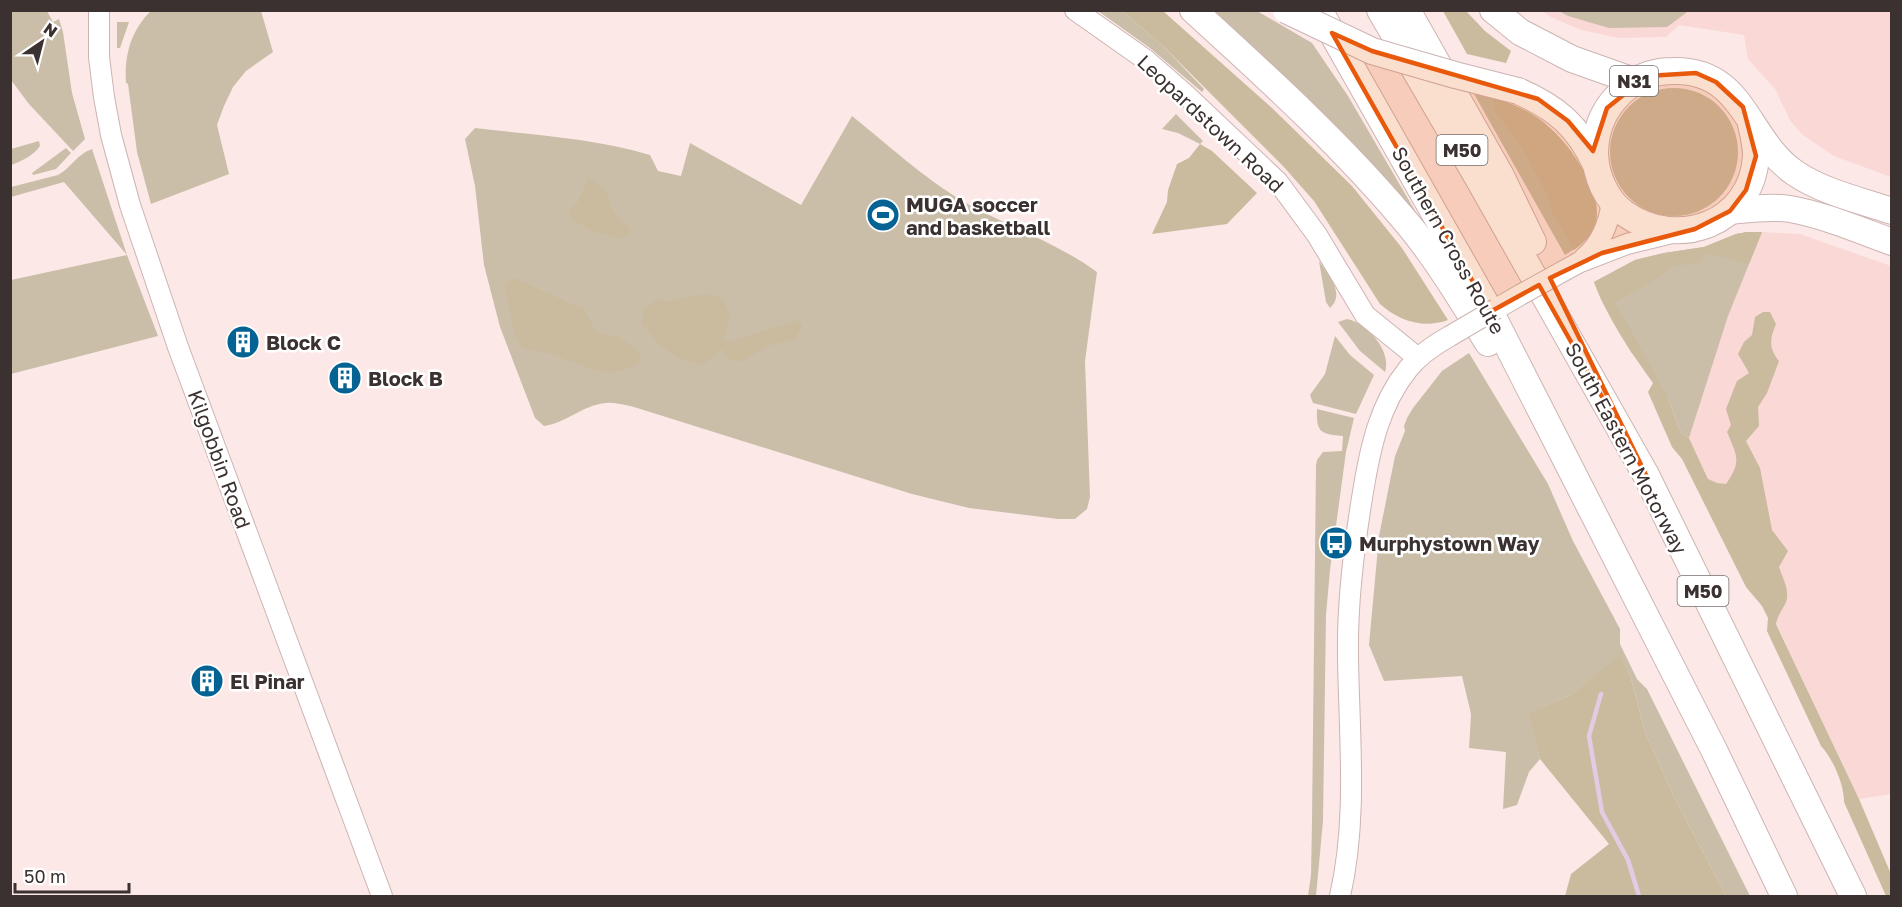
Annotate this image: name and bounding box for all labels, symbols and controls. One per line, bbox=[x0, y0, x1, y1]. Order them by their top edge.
north arrow bbox=[12, 12, 72, 72]
text: N bbox=[40, 18, 61, 41]
street label: Leopardstown Road bbox=[1133, 49, 1289, 197]
road number: N31 bbox=[1610, 66, 1658, 96]
road number: M50 bbox=[1436, 135, 1488, 165]
street label: Southern Cross Route bbox=[1388, 142, 1510, 338]
place label: MUGA soccer and basketball bbox=[906, 192, 1051, 239]
sports icon: MUGA soccer and basketball bbox=[865, 197, 901, 233]
building icon: Block C bbox=[225, 324, 261, 360]
place label: Block C bbox=[266, 330, 341, 354]
street label: South Eastern Motorway bbox=[1561, 338, 1693, 558]
building icon: Block B bbox=[327, 360, 363, 396]
place label: Block B bbox=[368, 366, 443, 390]
street label: Kilgobbin Road bbox=[184, 386, 256, 532]
bus stop icon: Murphystown Way bbox=[1318, 525, 1354, 561]
place label: Murphystown Way bbox=[1359, 531, 1539, 555]
road number: M50 bbox=[1678, 576, 1728, 606]
building icon: El Pinar bbox=[189, 663, 225, 699]
place label: El Pinar bbox=[230, 669, 305, 693]
scale bar bbox=[15, 856, 129, 894]
text: 50 m bbox=[24, 865, 66, 887]

